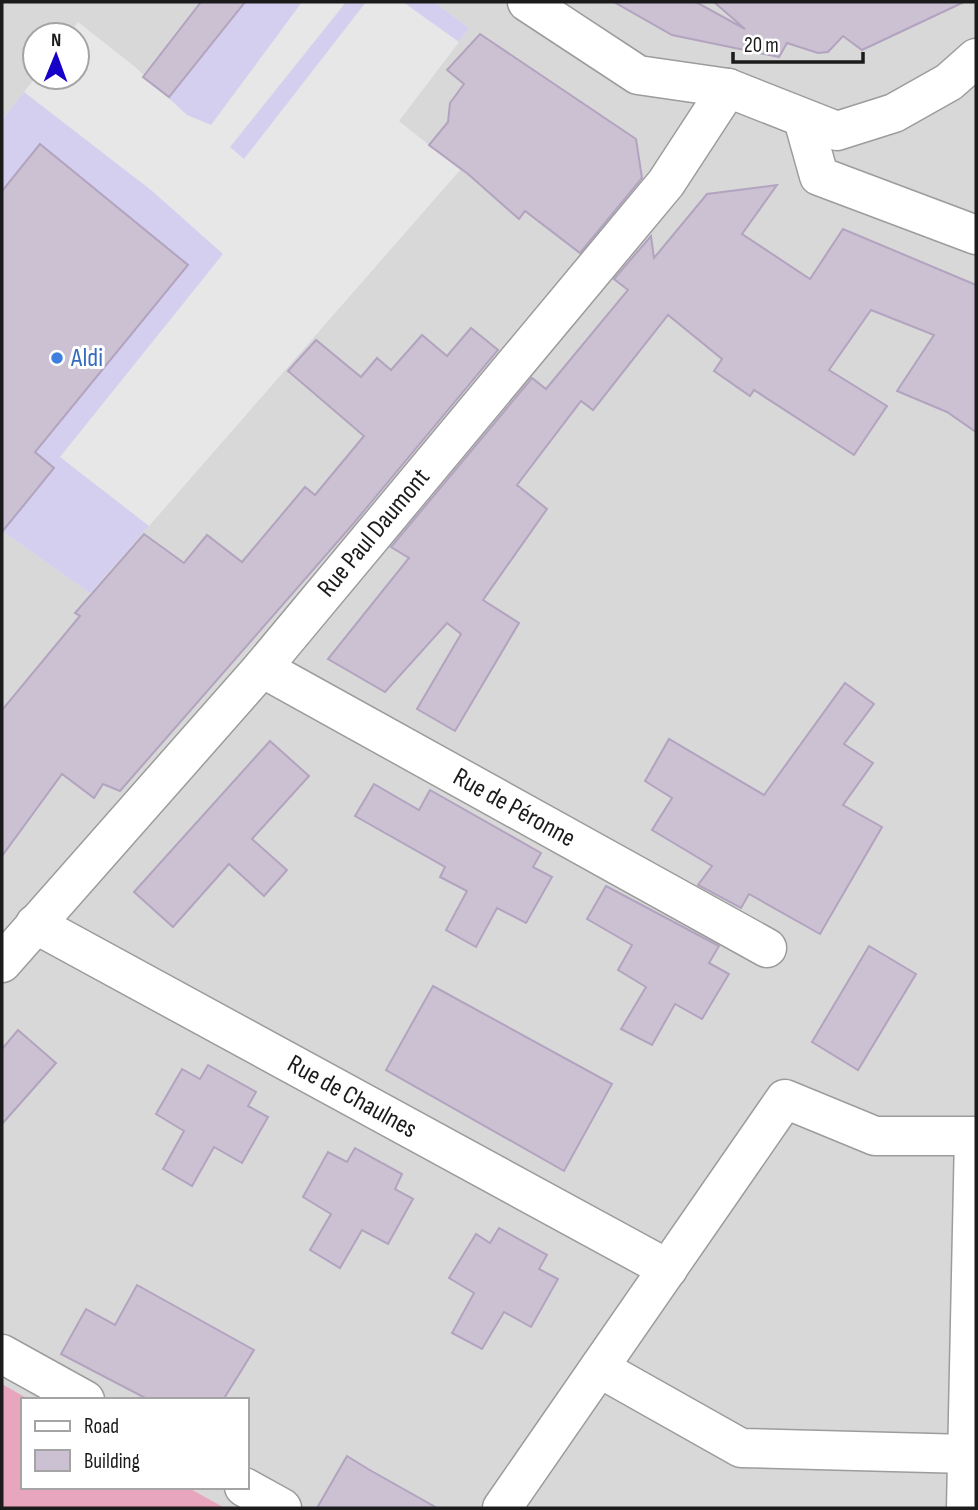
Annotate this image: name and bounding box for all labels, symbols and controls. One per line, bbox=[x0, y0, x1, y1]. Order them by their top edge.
north arrow bbox=[21, 21, 91, 91]
scale bar bbox=[733, 21, 862, 65]
text: N bbox=[51, 29, 62, 52]
text: 20 m bbox=[744, 33, 779, 58]
place label: Aldi bbox=[70, 343, 103, 374]
marker: Aldi bbox=[49, 350, 65, 366]
street label: Rue Paul Daumont bbox=[311, 462, 437, 604]
street label: Rue de Péronne bbox=[448, 762, 580, 854]
street label: Rue de Chaulnes bbox=[282, 1049, 422, 1145]
legend bbox=[21, 1398, 248, 1489]
text: Road bbox=[84, 1414, 119, 1439]
text: Building bbox=[84, 1449, 140, 1474]

